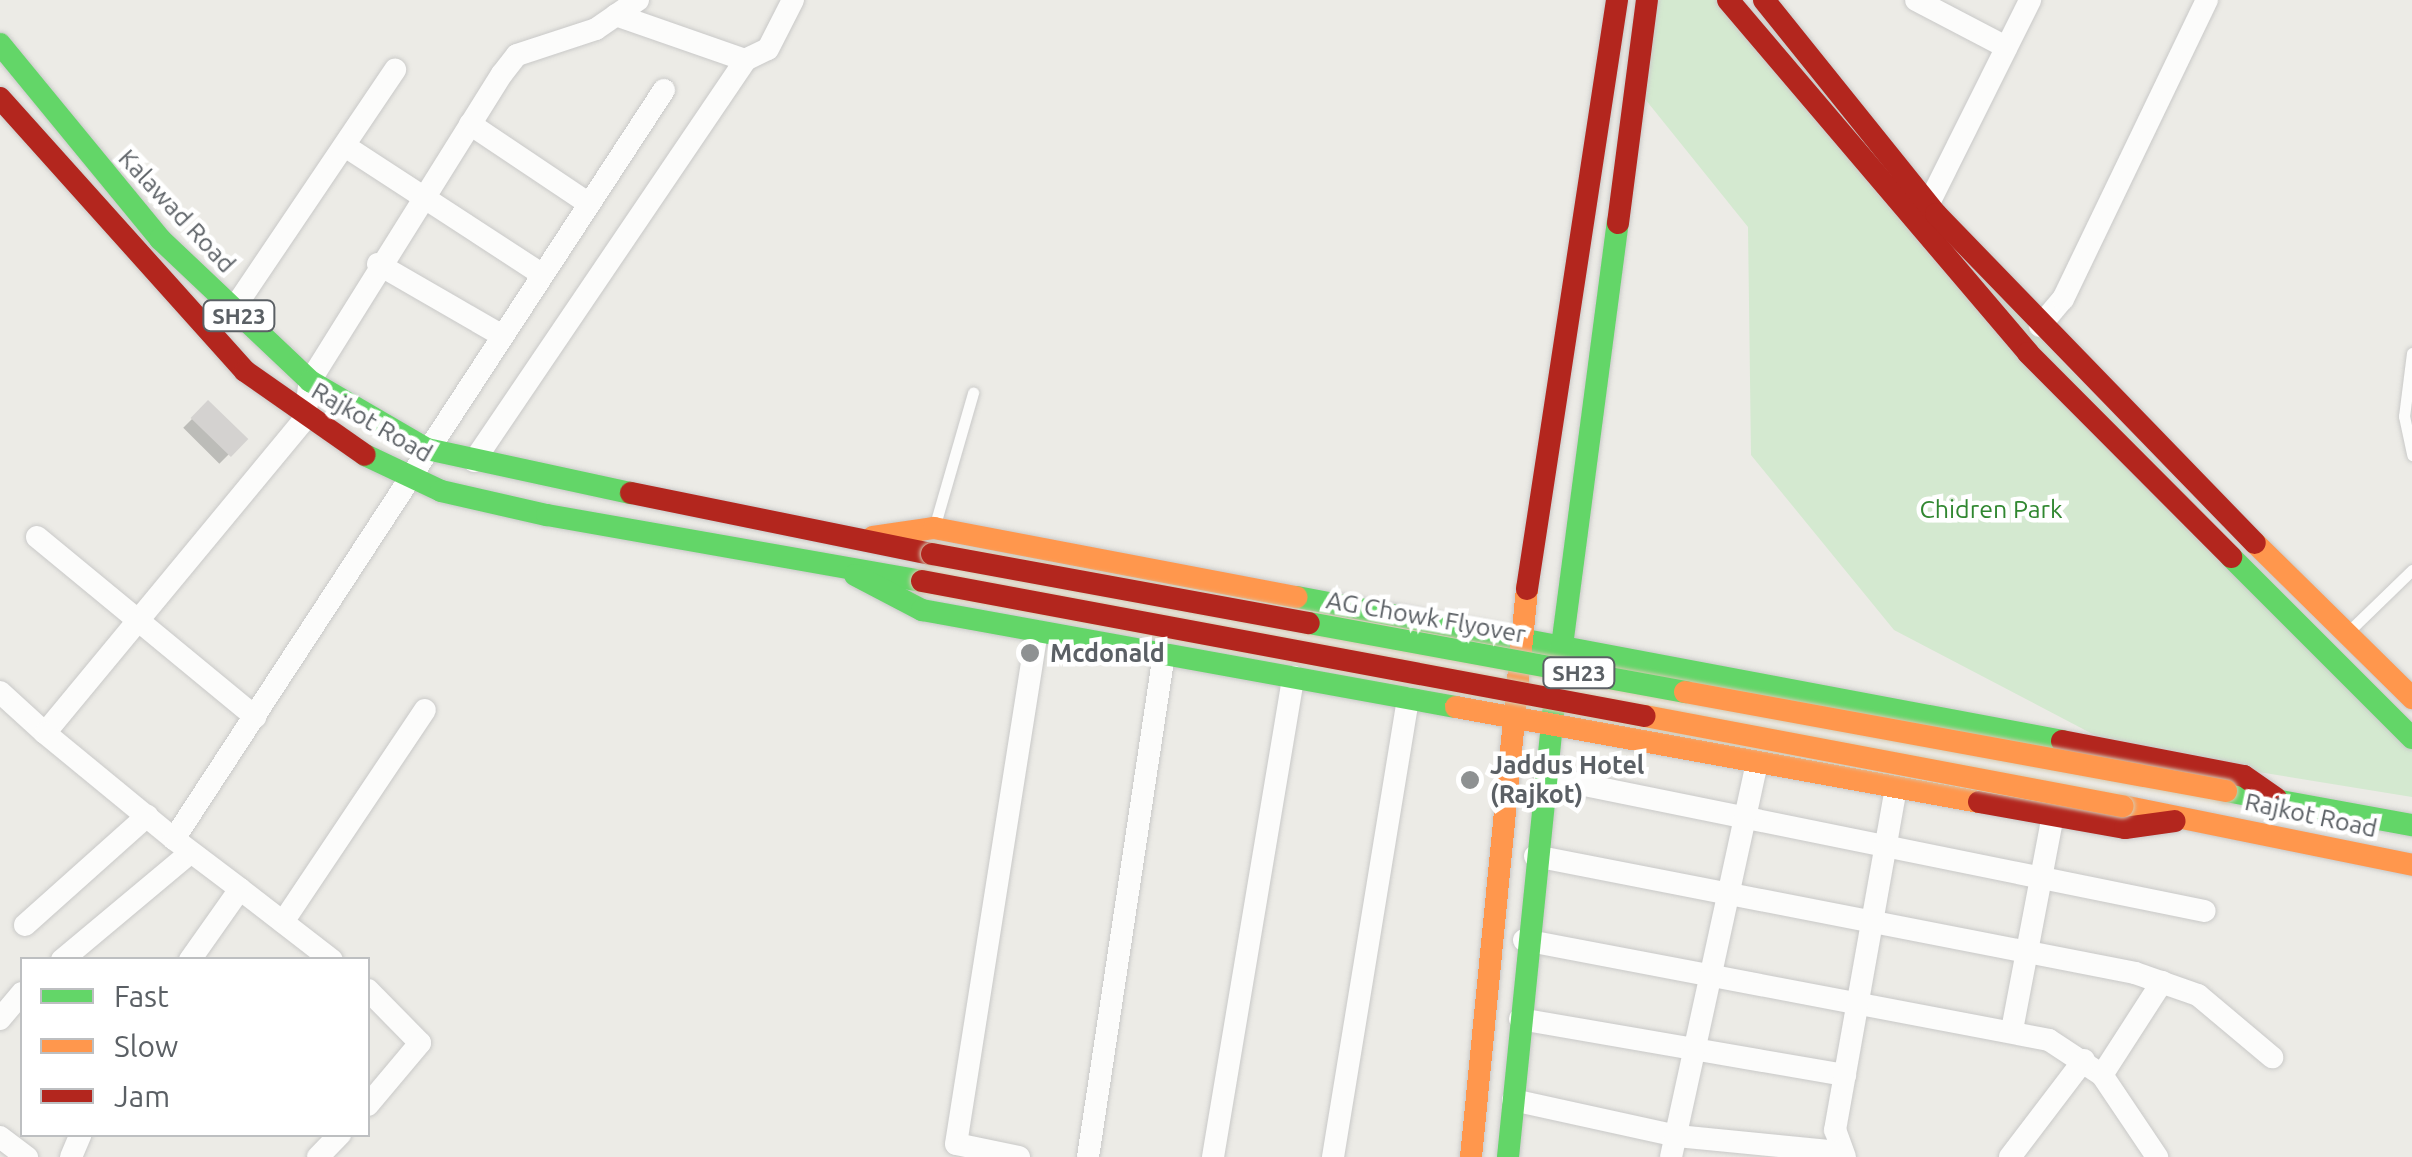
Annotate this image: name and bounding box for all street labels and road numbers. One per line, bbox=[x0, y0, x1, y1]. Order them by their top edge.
street label: Kalawad Road bbox=[112, 143, 242, 279]
road number: SH23 bbox=[202, 299, 276, 333]
street label: Rajkot Road bbox=[306, 375, 438, 469]
street label: AG Chowk Flyover bbox=[1324, 585, 1528, 649]
road number: SH23 bbox=[1542, 656, 1616, 690]
street label: Rajkot Road bbox=[2242, 786, 2380, 844]

